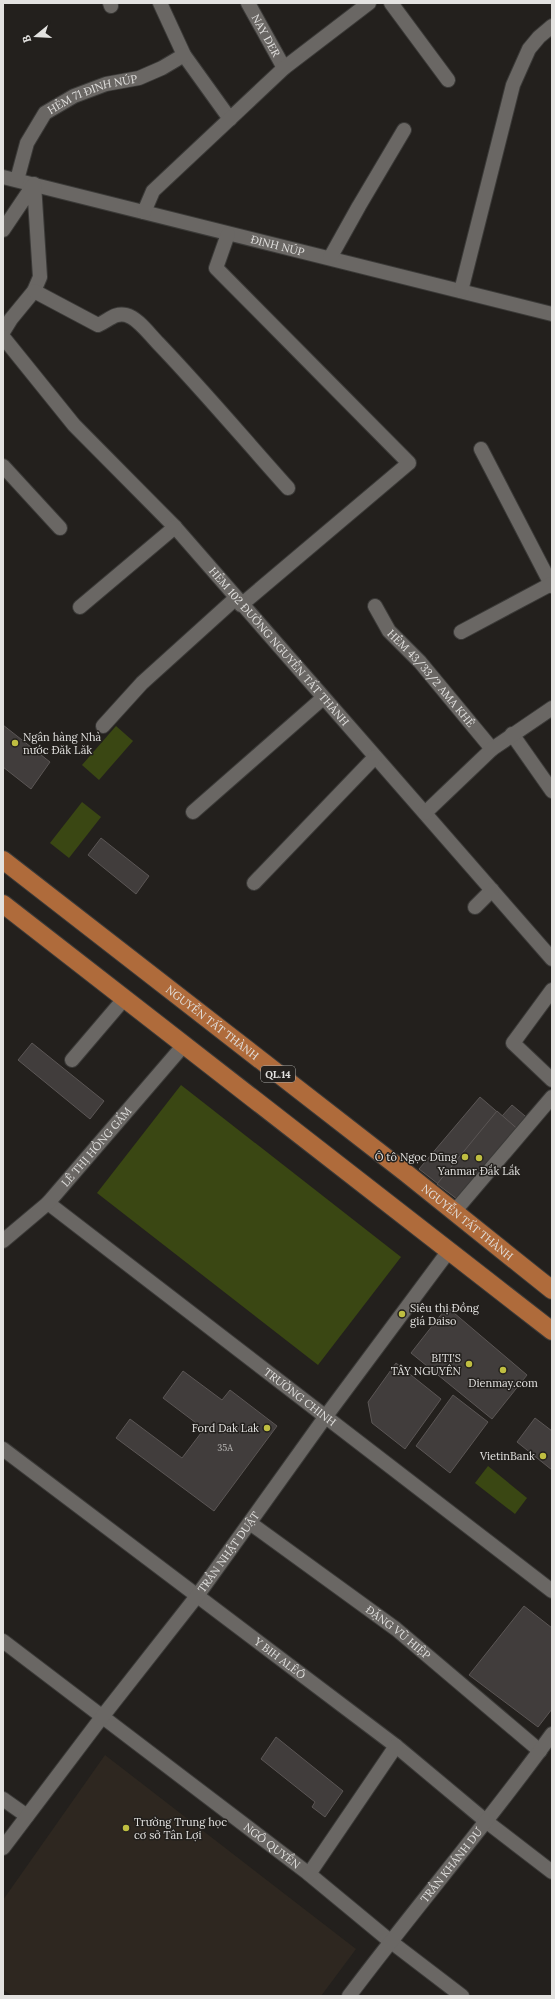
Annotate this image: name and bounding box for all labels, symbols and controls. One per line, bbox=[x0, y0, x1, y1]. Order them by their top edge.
street label: NAY DER bbox=[249, 12, 283, 59]
north arrow bbox=[16, 16, 56, 56]
text: B bbox=[19, 33, 34, 45]
street label: HẺM 71 ĐINH NÚP bbox=[45, 71, 139, 117]
street label: ĐINH NÚP bbox=[249, 232, 306, 259]
street label: HẺM 102 ĐƯỜNG NGUYỄN TẤT THÀNH bbox=[206, 564, 352, 729]
street label: HẺM 43/33/2 AMA KHÊ bbox=[384, 626, 478, 730]
place label: Ngân hàng Nhà nước Đăk Lăk bbox=[23, 730, 102, 757]
marker: Ngân hàng Nhà nước Đăk Lăk bbox=[10, 738, 20, 748]
street label: NGUYỄN TẤT THÀNH bbox=[163, 982, 261, 1063]
road number: QL.14 bbox=[261, 1066, 295, 1082]
street label: LÊ THỊ HỒNG GẤM bbox=[58, 1104, 134, 1190]
place label: Ô tô Ngọc Dũng bbox=[375, 1150, 458, 1164]
marker: Ô tô Ngọc Dũng bbox=[460, 1152, 470, 1162]
marker: Yanmar Đắk Lắk bbox=[474, 1153, 484, 1163]
place label: Yanmar Đắk Lắk bbox=[437, 1164, 520, 1178]
street label: NGUYỄN TẤT THÀNH bbox=[419, 1181, 516, 1263]
place label: Siêu thị Đồng giá Daiso bbox=[410, 1301, 480, 1328]
marker: Siêu thị Đồng giá Daiso bbox=[397, 1309, 407, 1319]
place label: BITI'S TÂY NGUYÊN bbox=[391, 1351, 461, 1378]
marker: BITI'S TÂY NGUYÊN bbox=[464, 1359, 474, 1369]
street label: TRƯỜNG CHINH bbox=[261, 1365, 339, 1429]
marker: Dienmay.com bbox=[498, 1365, 508, 1375]
place label: Dienmay.com bbox=[468, 1376, 538, 1390]
place label: Ford Dak Lak bbox=[192, 1421, 259, 1435]
marker: Ford Dak Lak bbox=[262, 1423, 272, 1433]
house number: 35A bbox=[217, 1442, 233, 1453]
place label: VietinBank bbox=[479, 1449, 535, 1463]
marker: VietinBank bbox=[538, 1451, 548, 1461]
street label: TRẦN NHẬT DUẬT bbox=[195, 1509, 262, 1595]
street label: ĐẶNG VŨ HIỆP bbox=[363, 1602, 434, 1662]
street label: Y BIH ALÊÔ bbox=[251, 1634, 308, 1682]
place label: Trường Trung học cơ sở Tân Lợi bbox=[134, 1815, 227, 1842]
street label: NGÔ QUYỀN bbox=[241, 1820, 303, 1872]
marker: Trường Trung học cơ sở Tân Lợi bbox=[121, 1823, 131, 1833]
street label: TRẦN KHÁNH DƯ bbox=[417, 1824, 486, 1905]

